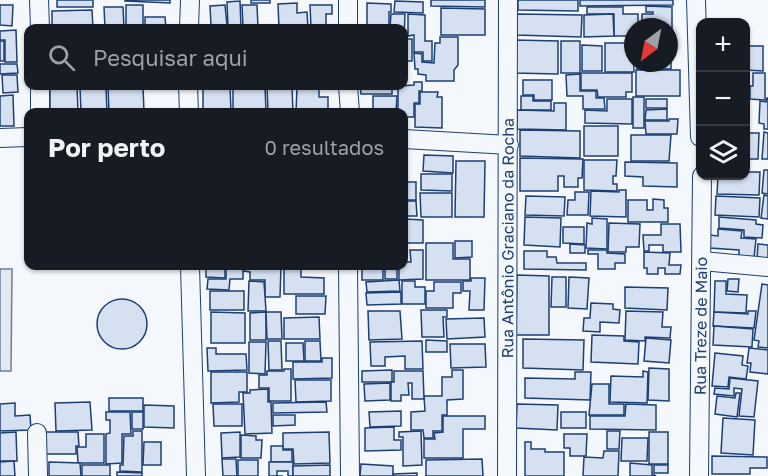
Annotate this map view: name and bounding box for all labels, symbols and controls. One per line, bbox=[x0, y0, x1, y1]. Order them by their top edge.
north arrow bbox=[624, 18, 678, 72]
map controls bbox=[696, 18, 750, 180]
button: + bbox=[696, 18, 750, 72]
search box bbox=[24, 24, 408, 90]
icon: search bbox=[45, 41, 78, 74]
text: Pesquisar aqui bbox=[93, 44, 248, 71]
button: − bbox=[696, 72, 750, 126]
street label: Rua Antônio Graciano da Rocha bbox=[497, 118, 518, 358]
button: layers bbox=[696, 126, 750, 180]
text: Por perto bbox=[48, 132, 165, 163]
text: 0 resultados bbox=[265, 135, 384, 159]
street label: Rua Treze de Maio bbox=[690, 257, 711, 395]

